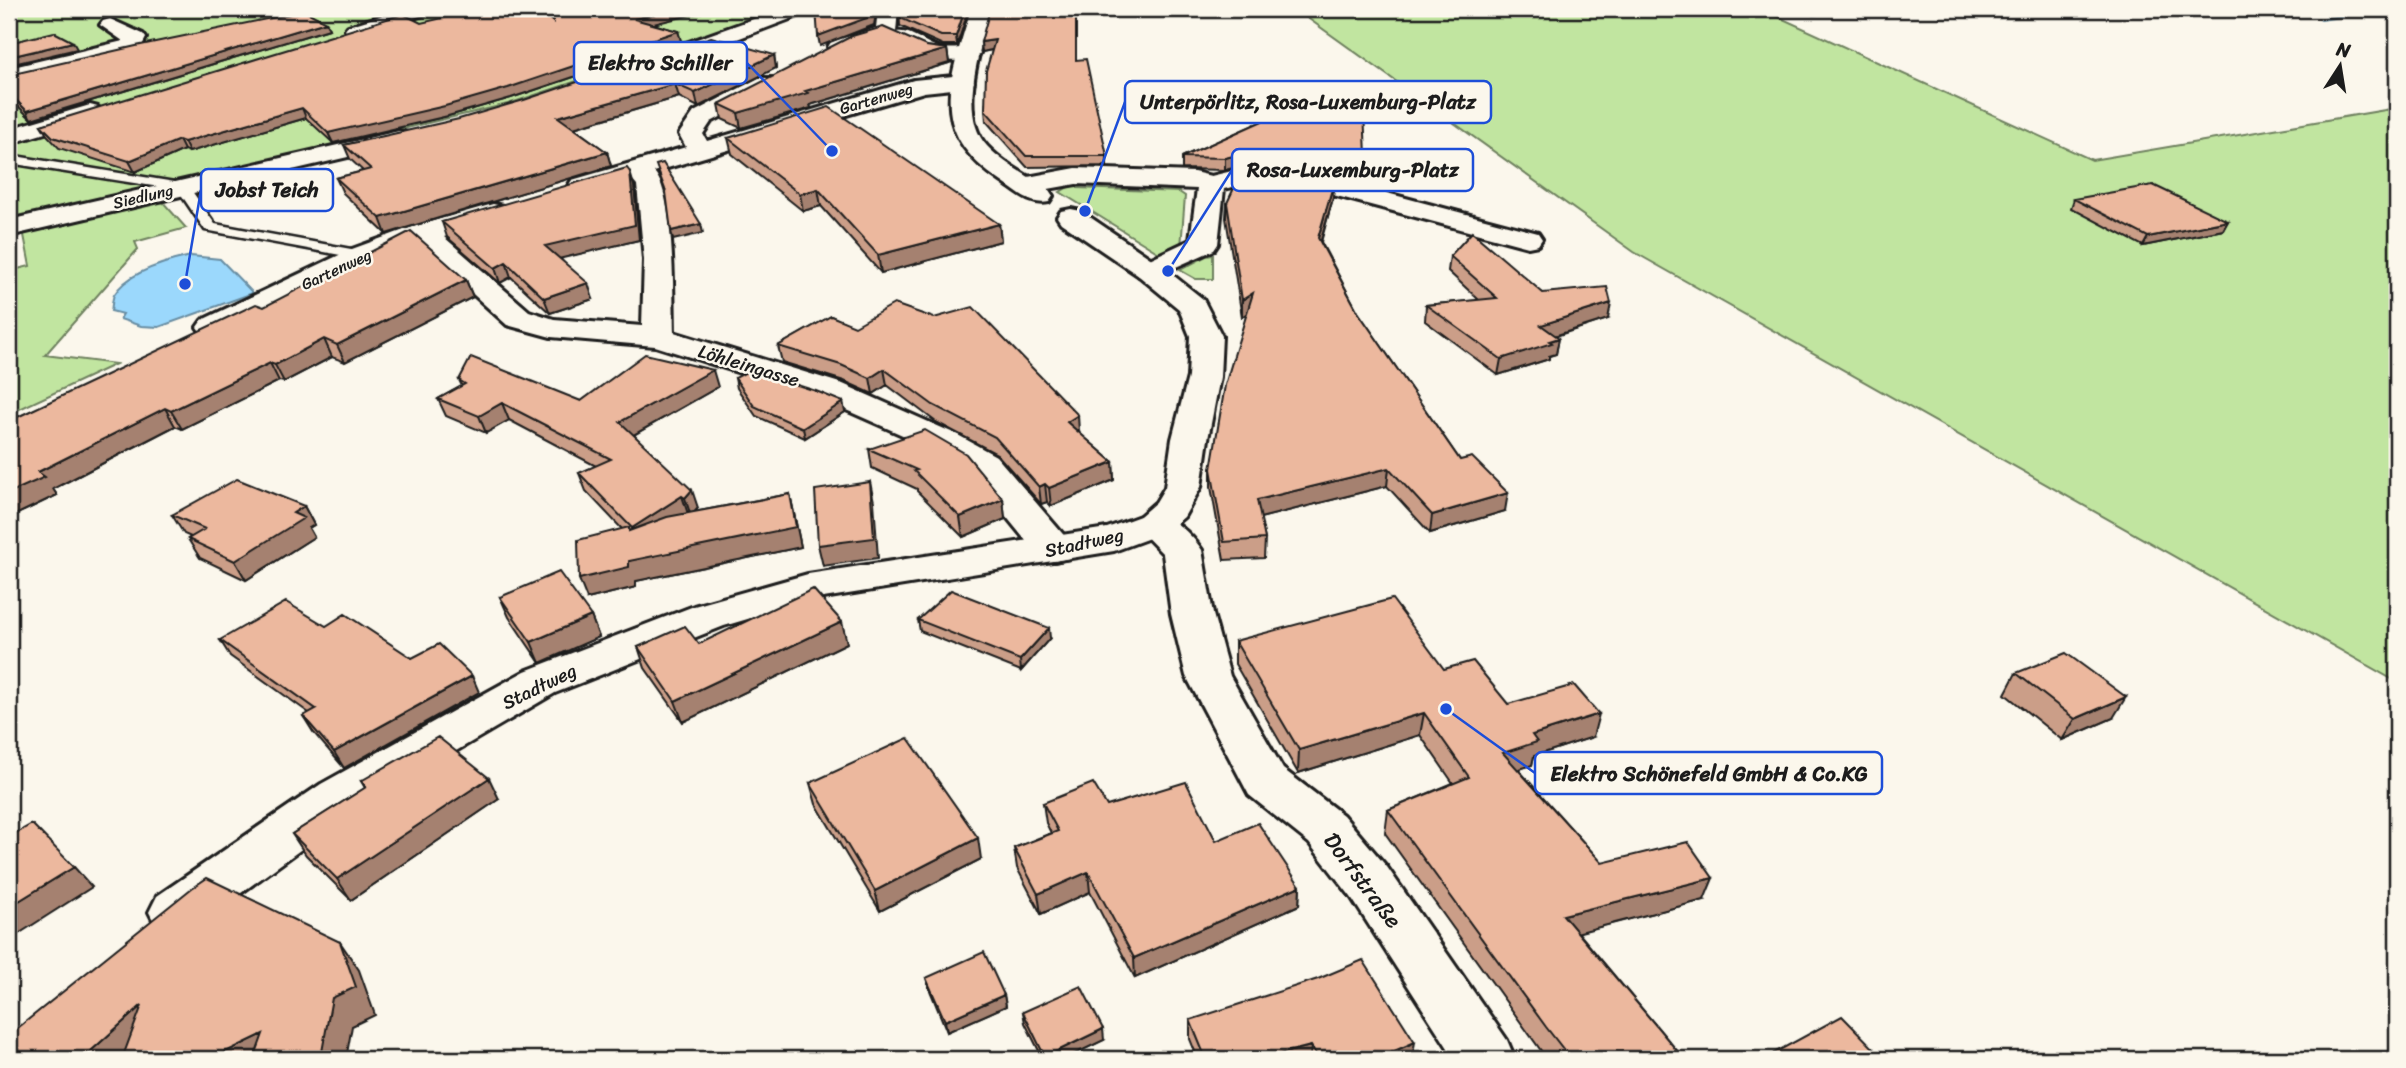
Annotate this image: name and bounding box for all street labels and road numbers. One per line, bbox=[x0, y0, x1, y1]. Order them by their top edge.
street label: Gartenweg bbox=[836, 74, 916, 123]
street label: Siedlung bbox=[110, 175, 176, 217]
street label: Gartenweg bbox=[296, 240, 376, 299]
street label: Löhleingasse bbox=[694, 334, 804, 397]
street label: Stadtweg bbox=[1042, 518, 1127, 567]
street label: Stadtweg bbox=[496, 654, 583, 719]
street label: Dorfstraße bbox=[1312, 823, 1413, 937]

